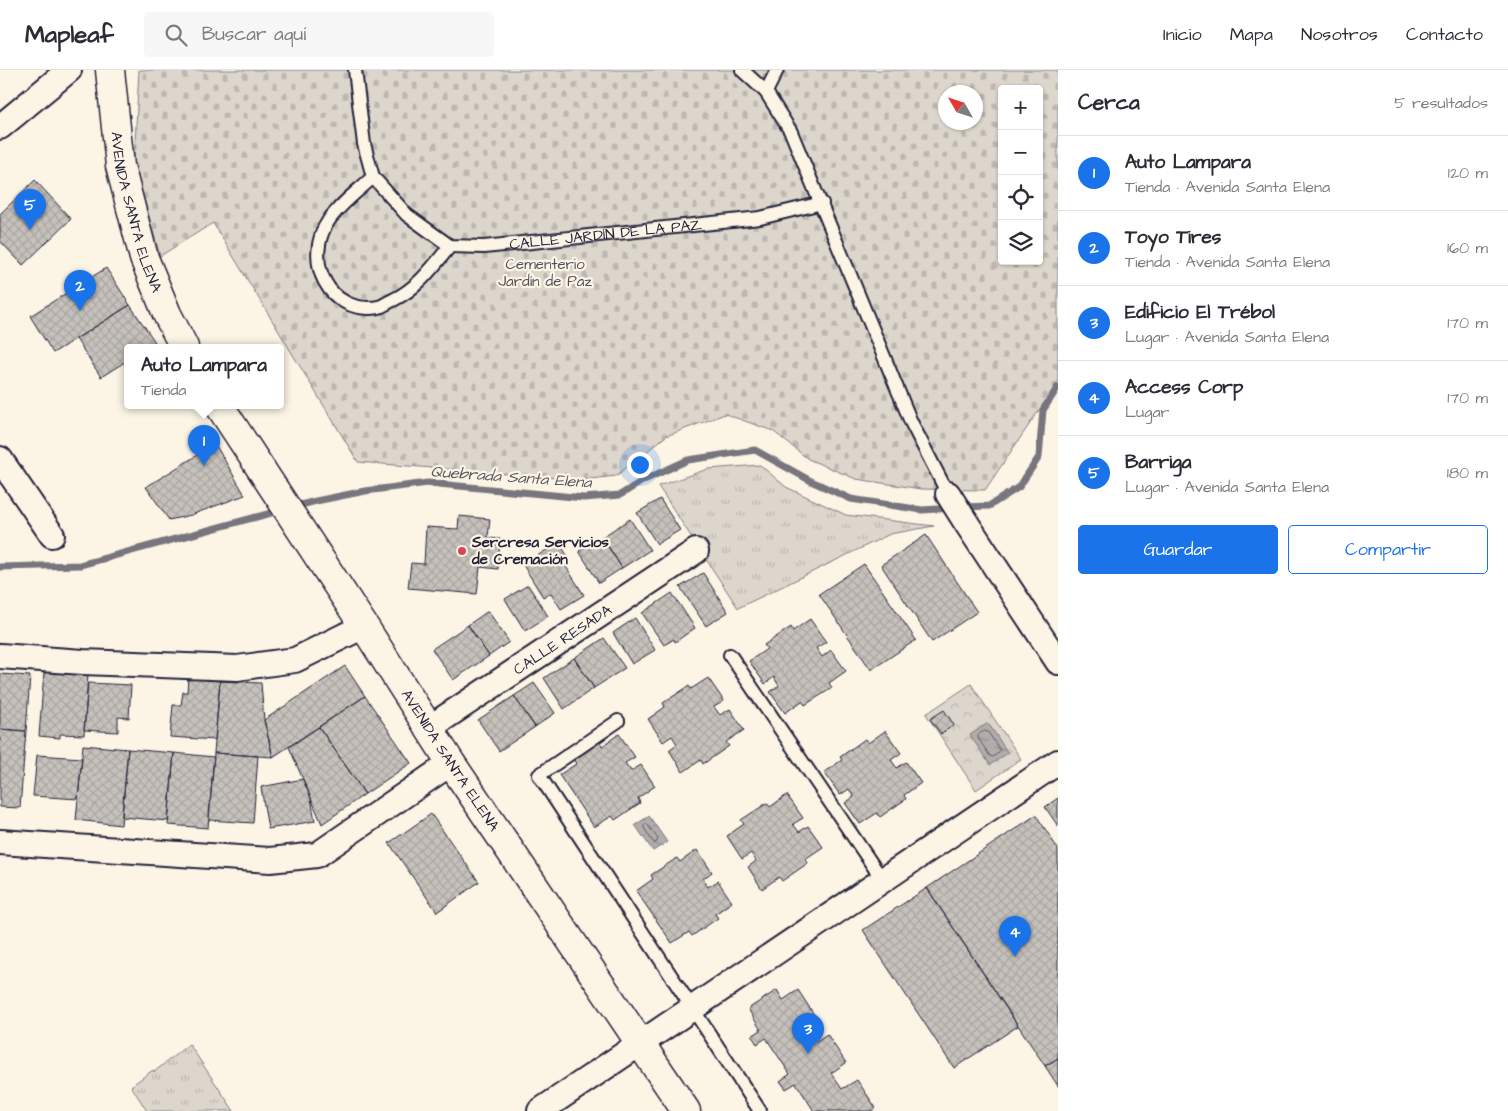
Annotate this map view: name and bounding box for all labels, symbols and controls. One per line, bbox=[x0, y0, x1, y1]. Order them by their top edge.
search box bbox=[144, 12, 494, 57]
text: Mapleaf bbox=[25, 18, 114, 52]
icon: search bbox=[162, 21, 190, 49]
text: Buscar aquí bbox=[202, 21, 306, 48]
text: Inicio bbox=[1163, 22, 1202, 47]
text: Mapa bbox=[1230, 22, 1273, 47]
text: Nosotros bbox=[1301, 22, 1378, 47]
text: Contacto bbox=[1406, 22, 1483, 47]
north arrow bbox=[938, 85, 983, 130]
map controls bbox=[998, 85, 1043, 265]
button: + bbox=[998, 85, 1043, 130]
text: Cerca bbox=[1078, 88, 1140, 117]
text: 5 resultados bbox=[1394, 92, 1488, 114]
button: − bbox=[998, 130, 1043, 175]
street label: AVENIDA SANTA ELENA bbox=[106, 131, 168, 296]
text: Auto Lampara bbox=[1125, 149, 1251, 176]
text: 1 bbox=[1093, 162, 1095, 184]
text: 120 m bbox=[1448, 162, 1488, 184]
button: locate bbox=[998, 175, 1043, 220]
text: Tienda · Avenida Santa Elena bbox=[1125, 176, 1330, 198]
pin: 5 bbox=[14, 189, 46, 230]
street label: CALLE JARDÍN DE LA PAZ bbox=[508, 214, 703, 255]
button: layers bbox=[998, 220, 1043, 265]
text: Toyo Tires bbox=[1125, 224, 1221, 251]
text: 2 bbox=[1089, 237, 1099, 259]
text: 160 m bbox=[1447, 237, 1488, 259]
text: Tienda · Avenida Santa Elena bbox=[1125, 251, 1330, 273]
park label: Cementerio Jardín de Paz bbox=[498, 254, 592, 292]
pin: 2 bbox=[64, 270, 96, 311]
text: Edificio El Trébol bbox=[1125, 299, 1275, 326]
text: 3 bbox=[1090, 312, 1098, 334]
text: 170 m bbox=[1447, 312, 1488, 334]
text: Lugar · Avenida Santa Elena bbox=[1125, 326, 1329, 348]
popup bbox=[124, 344, 284, 409]
text: Auto Lampara bbox=[141, 352, 267, 379]
text: Access Corp bbox=[1125, 374, 1243, 401]
text: Tienda bbox=[141, 379, 186, 401]
text: 4 bbox=[1089, 387, 1099, 409]
text: 170 m bbox=[1447, 387, 1488, 409]
text: Lugar bbox=[1125, 401, 1169, 423]
pin: 1 bbox=[188, 425, 220, 466]
text: Barriga bbox=[1125, 449, 1191, 476]
your location bbox=[627, 452, 653, 478]
water label: Quebrada Santa Elena bbox=[430, 460, 593, 494]
text: 5 bbox=[1088, 462, 1100, 484]
text: 180 m bbox=[1447, 462, 1488, 484]
text: Lugar · Avenida Santa Elena bbox=[1125, 476, 1329, 498]
button: Guardar bbox=[1078, 525, 1278, 574]
button: Compartir bbox=[1288, 525, 1488, 574]
place label: Sercresa Servicios de Cremación bbox=[471, 532, 609, 570]
marker: Sercresa Servicios de Cremación bbox=[456, 545, 468, 557]
street label: CALLE RESADA bbox=[509, 599, 616, 680]
street label: AVENIDA SANTA ELENA bbox=[396, 685, 505, 836]
pin: 4 bbox=[999, 916, 1031, 957]
pin: 3 bbox=[792, 1013, 824, 1054]

